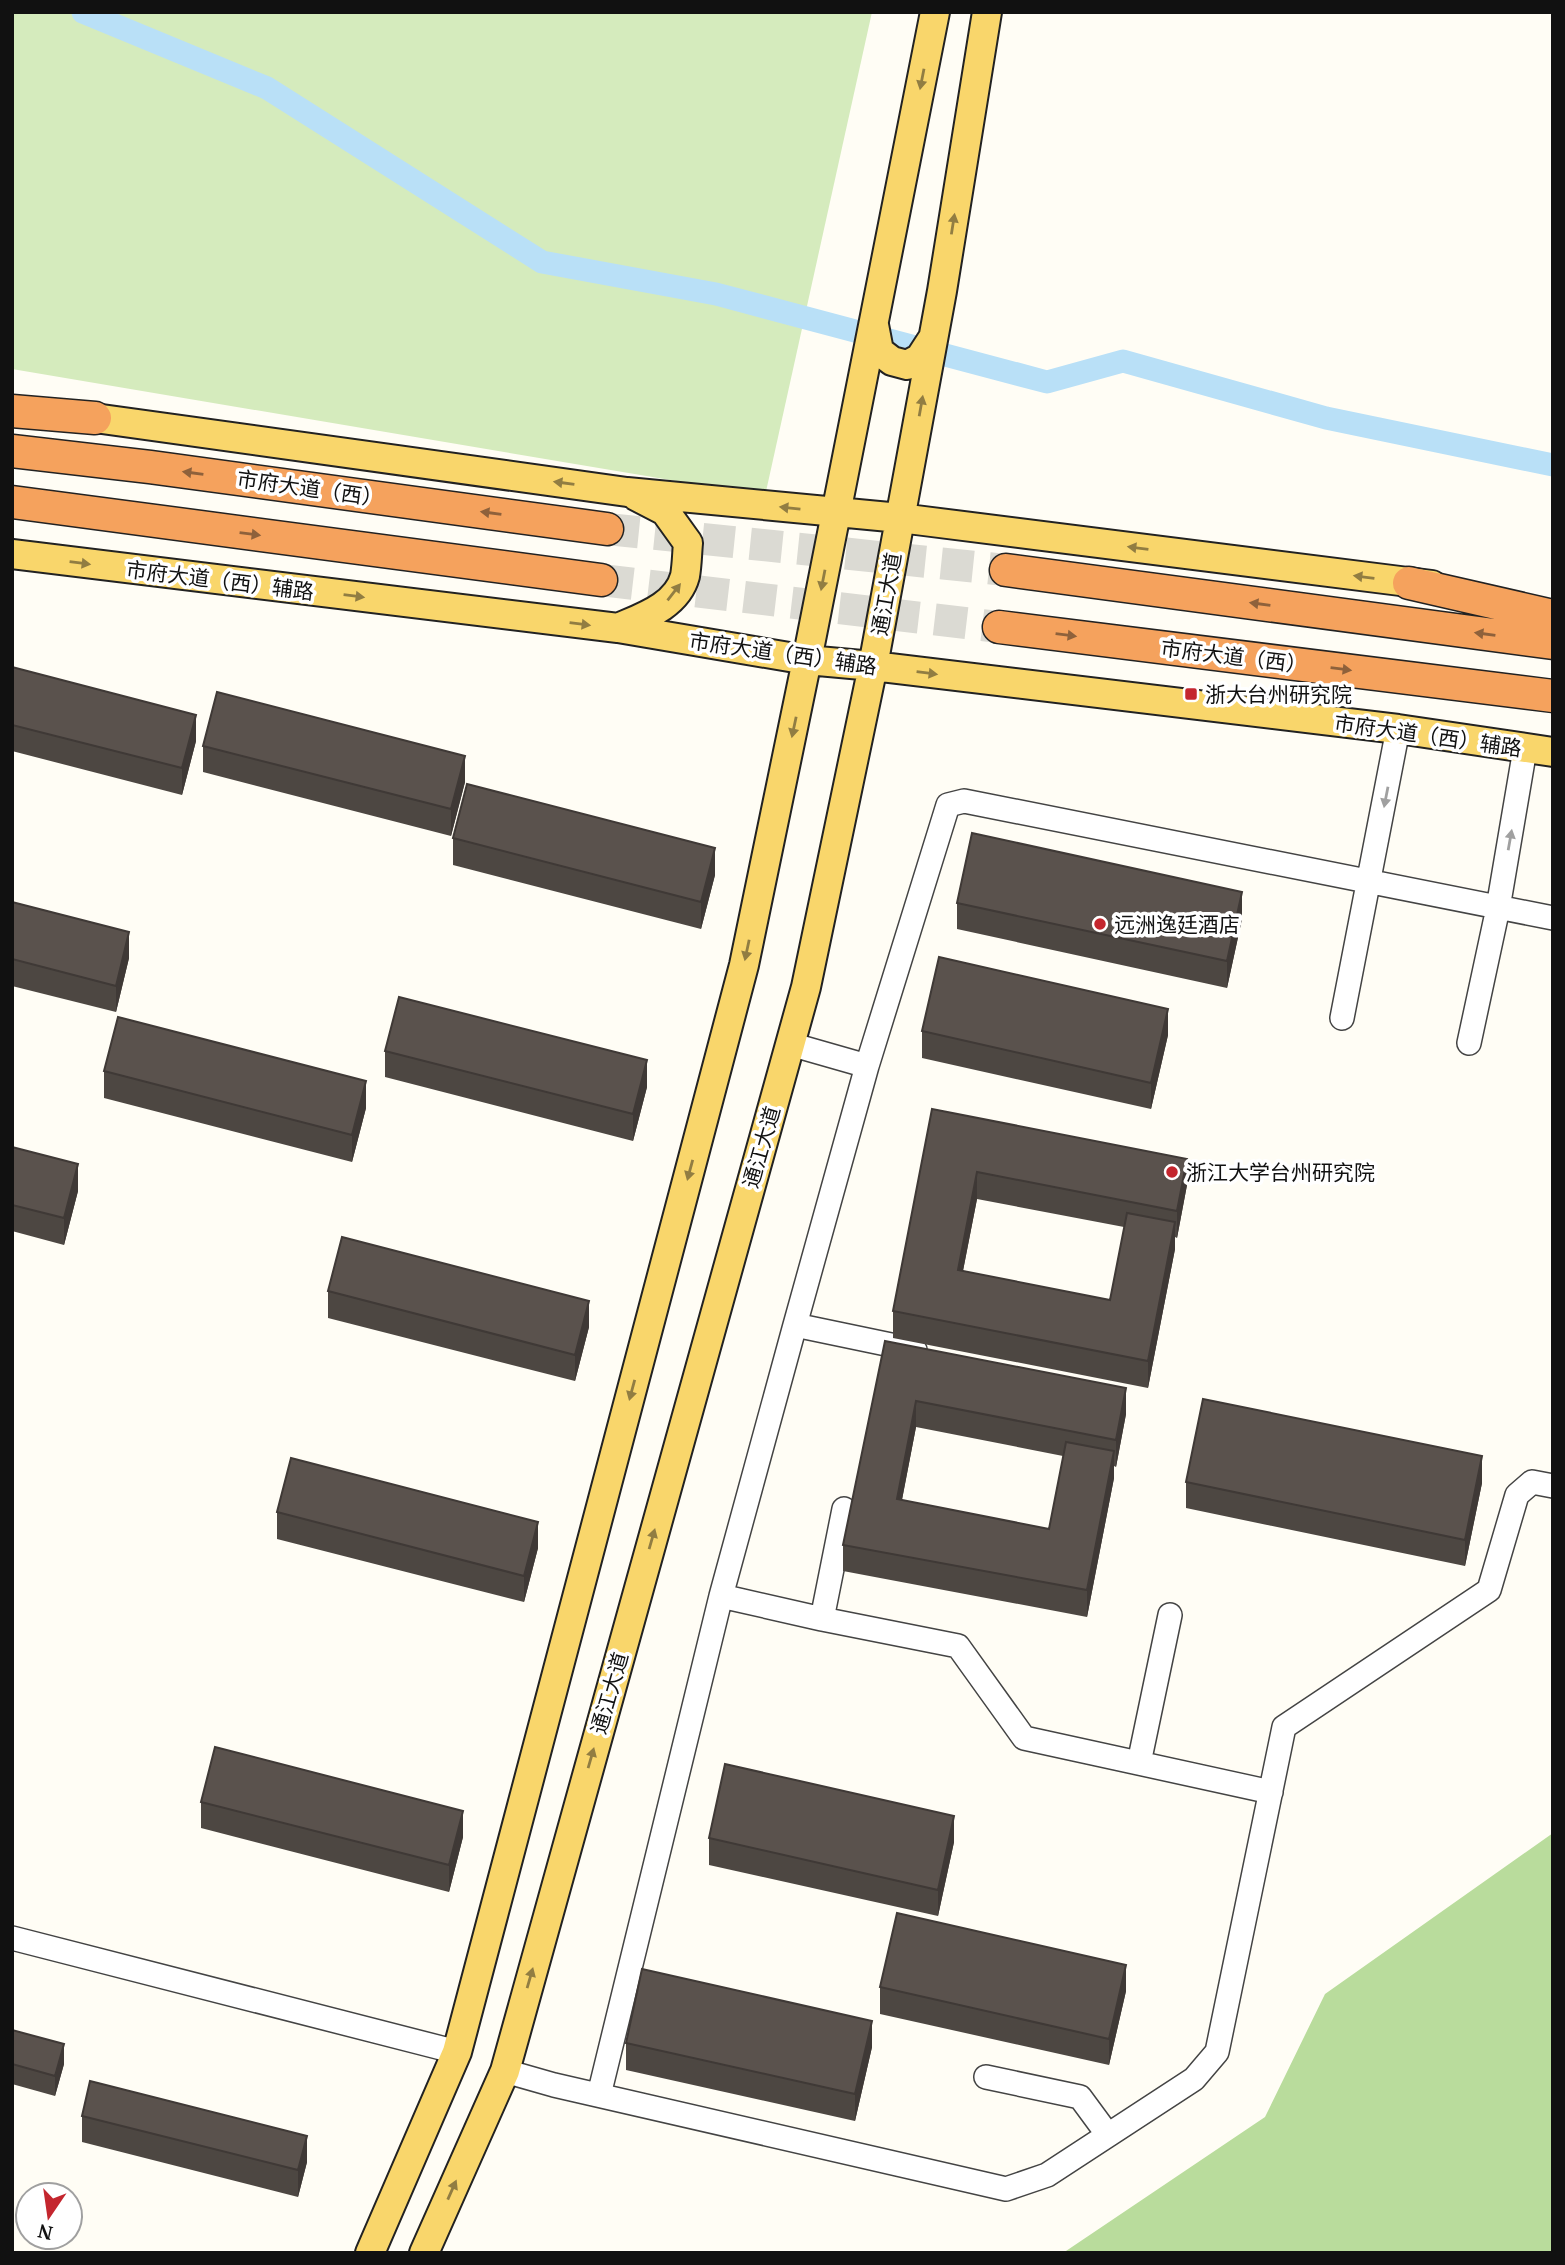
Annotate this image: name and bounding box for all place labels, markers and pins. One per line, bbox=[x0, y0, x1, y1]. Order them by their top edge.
place label: 浙大台州研究院 bbox=[1205, 680, 1352, 708]
marker: 浙大台州研究院 bbox=[1183, 686, 1199, 702]
place label: 远洲逸廷酒店 bbox=[1114, 910, 1240, 938]
marker: 远洲逸廷酒店 bbox=[1092, 916, 1108, 932]
place label: 浙江大学台州研究院 bbox=[1186, 1158, 1375, 1186]
marker: 浙江大学台州研究院 bbox=[1164, 1164, 1180, 1180]

